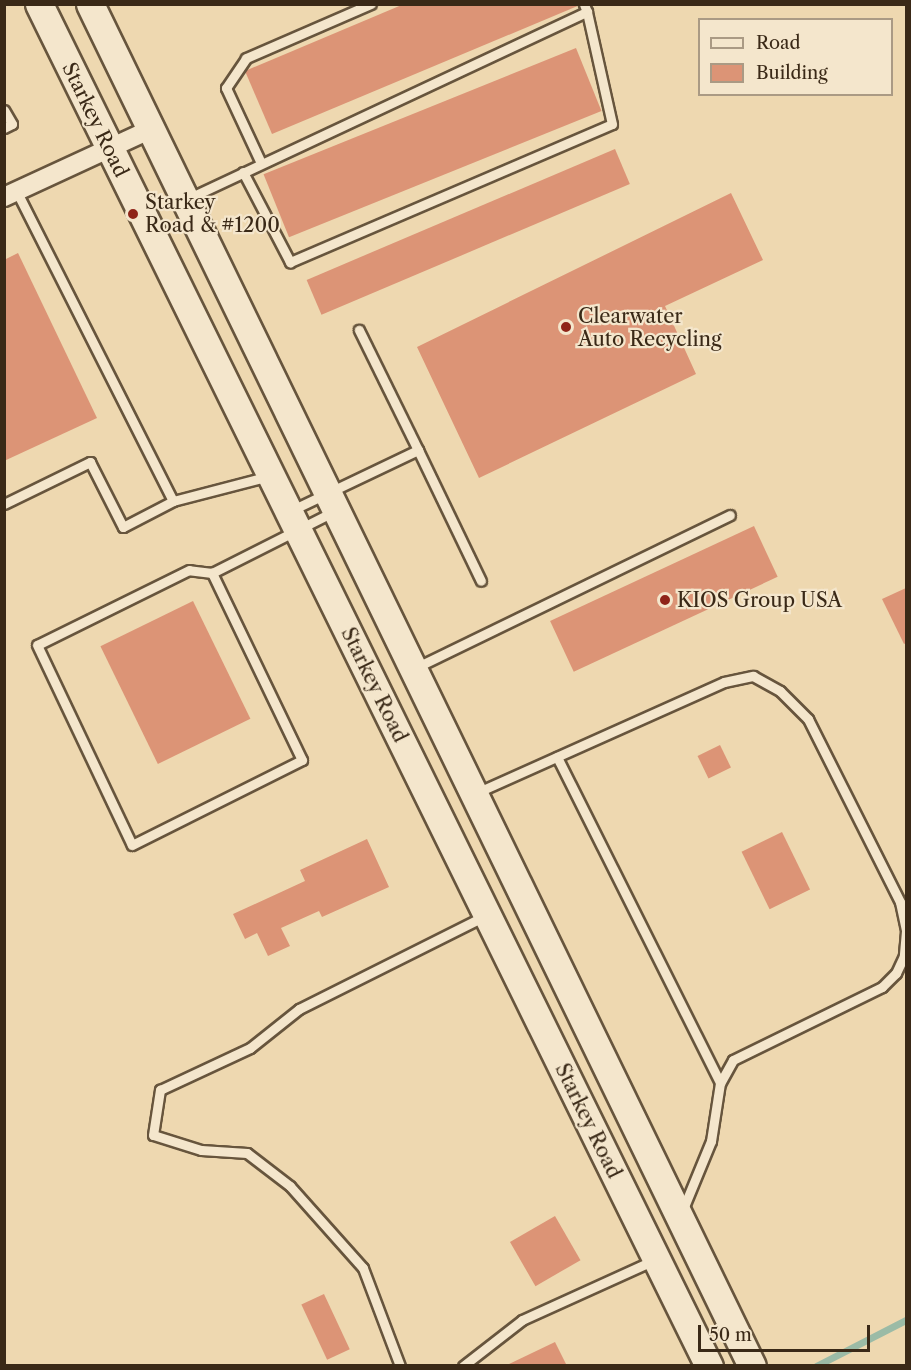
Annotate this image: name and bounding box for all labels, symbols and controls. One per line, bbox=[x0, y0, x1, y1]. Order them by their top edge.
legend bbox=[698, 18, 893, 96]
text: Road bbox=[756, 32, 801, 54]
street label: Starkey Road bbox=[57, 58, 133, 182]
text: Building bbox=[756, 62, 828, 84]
place label: Starkey Road & #1200 bbox=[145, 190, 280, 237]
marker: Starkey Road & #1200 bbox=[126, 207, 140, 221]
place label: Clearwater Auto Recycling bbox=[578, 304, 722, 351]
marker: Clearwater Auto Recycling bbox=[559, 320, 573, 334]
place label: KIOS Group USA bbox=[677, 588, 842, 612]
marker: KIOS Group USA bbox=[658, 593, 672, 607]
street label: Starkey Road bbox=[336, 623, 412, 747]
street label: Starkey Road bbox=[550, 1059, 626, 1183]
scale bar bbox=[701, 1313, 874, 1351]
text: 50 m bbox=[709, 1324, 752, 1346]

